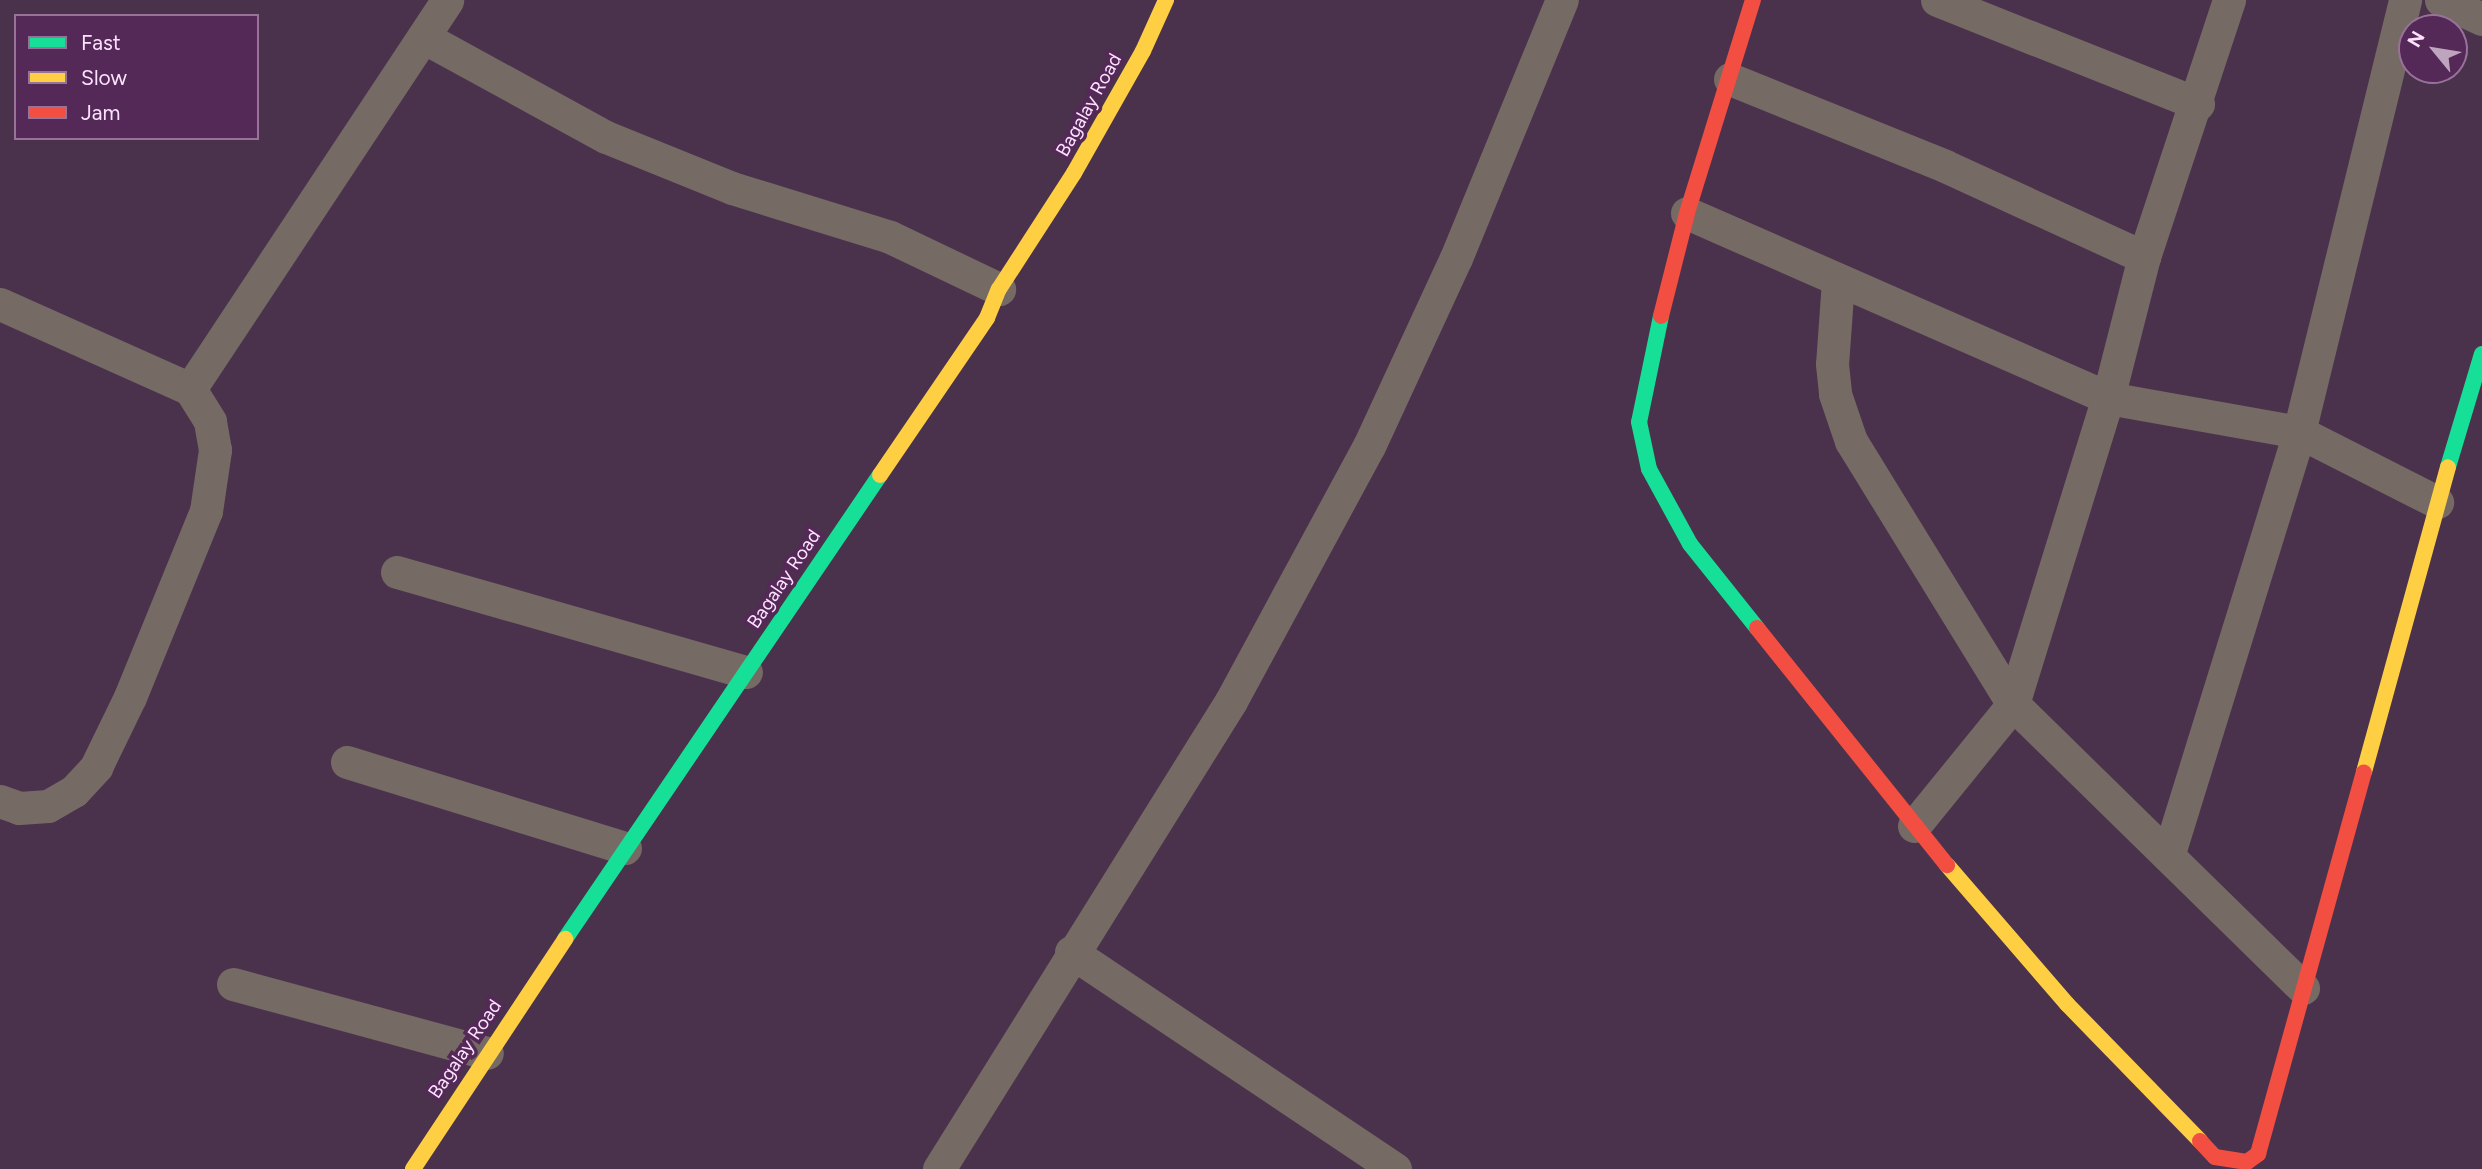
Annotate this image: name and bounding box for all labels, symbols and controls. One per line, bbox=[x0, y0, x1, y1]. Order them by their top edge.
legend bbox=[14, 14, 259, 140]
north arrow bbox=[2398, 14, 2468, 84]
text: N bbox=[2402, 27, 2430, 51]
text: Fast bbox=[81, 30, 121, 55]
street label: Bagalay Road bbox=[1051, 49, 1127, 161]
text: Slow bbox=[81, 65, 127, 90]
text: Jam bbox=[81, 100, 120, 125]
street label: Bagalay Road bbox=[743, 525, 825, 633]
street label: Bagalay Road bbox=[424, 995, 506, 1103]

